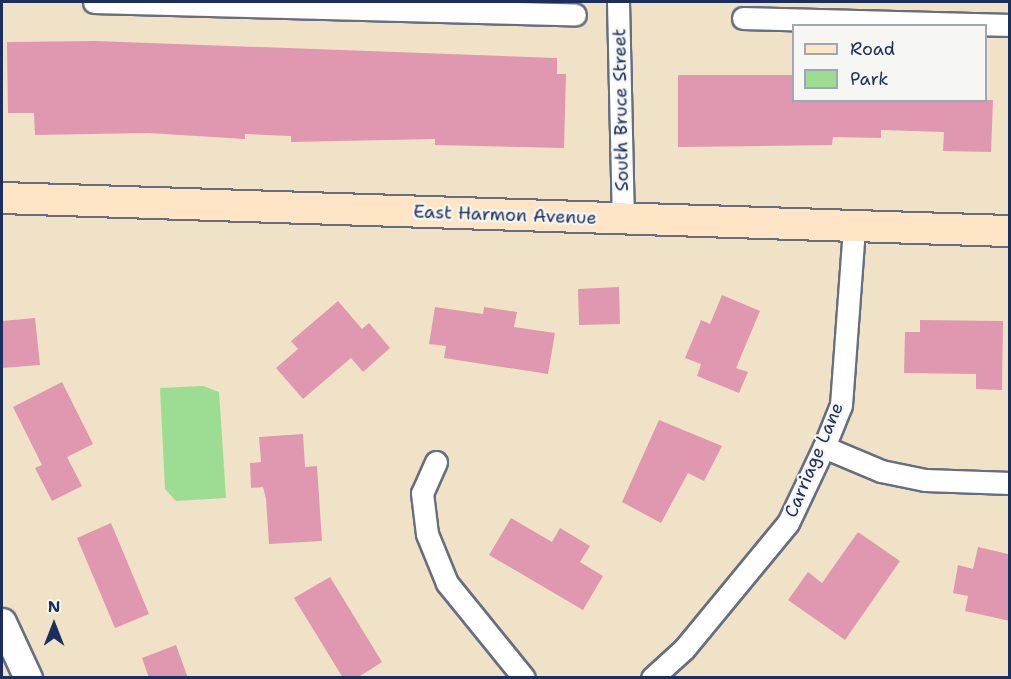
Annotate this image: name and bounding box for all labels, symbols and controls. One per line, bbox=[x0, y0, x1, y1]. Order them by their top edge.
legend bbox=[792, 24, 987, 102]
street label: South Bruce Street bbox=[609, 28, 633, 192]
text: Road bbox=[850, 37, 895, 61]
text: Park bbox=[850, 67, 889, 91]
street label: East Harmon Avenue bbox=[413, 201, 597, 229]
street label: Carriage Lane bbox=[780, 399, 848, 521]
north arrow bbox=[24, 595, 84, 655]
text: N bbox=[48, 596, 60, 617]

